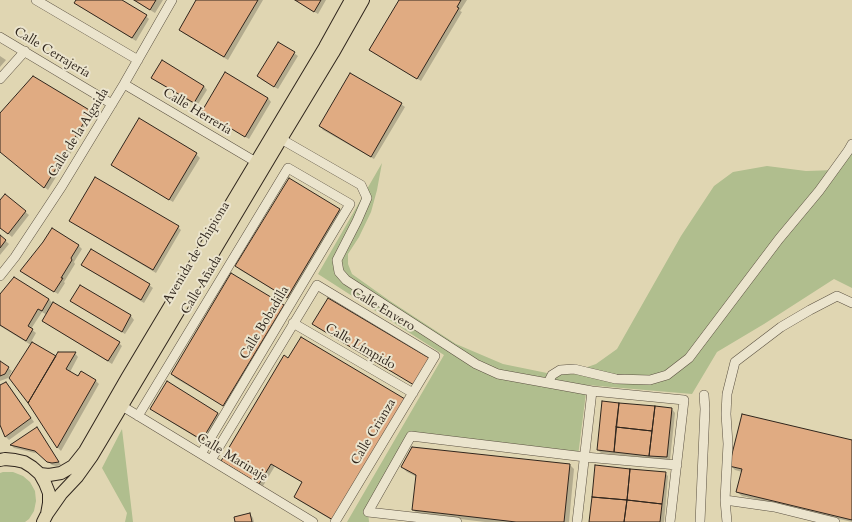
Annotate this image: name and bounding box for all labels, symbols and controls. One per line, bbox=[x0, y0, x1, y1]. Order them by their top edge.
street label: Calle Cerrajería bbox=[11, 24, 93, 82]
street label: Calle Herrería bbox=[160, 85, 234, 139]
street label: Calle de la Algaida bbox=[45, 86, 113, 180]
street label: Avenida de Chipiona bbox=[160, 199, 234, 307]
street label: Calle Añada bbox=[178, 253, 226, 317]
street label: Calle Bobadilla bbox=[237, 283, 293, 363]
street label: Calle Envero bbox=[348, 285, 418, 335]
street label: Calle Límpido bbox=[322, 321, 398, 373]
street label: Calle Crianza bbox=[348, 396, 400, 468]
street label: Calle Marinaje bbox=[194, 431, 270, 485]

